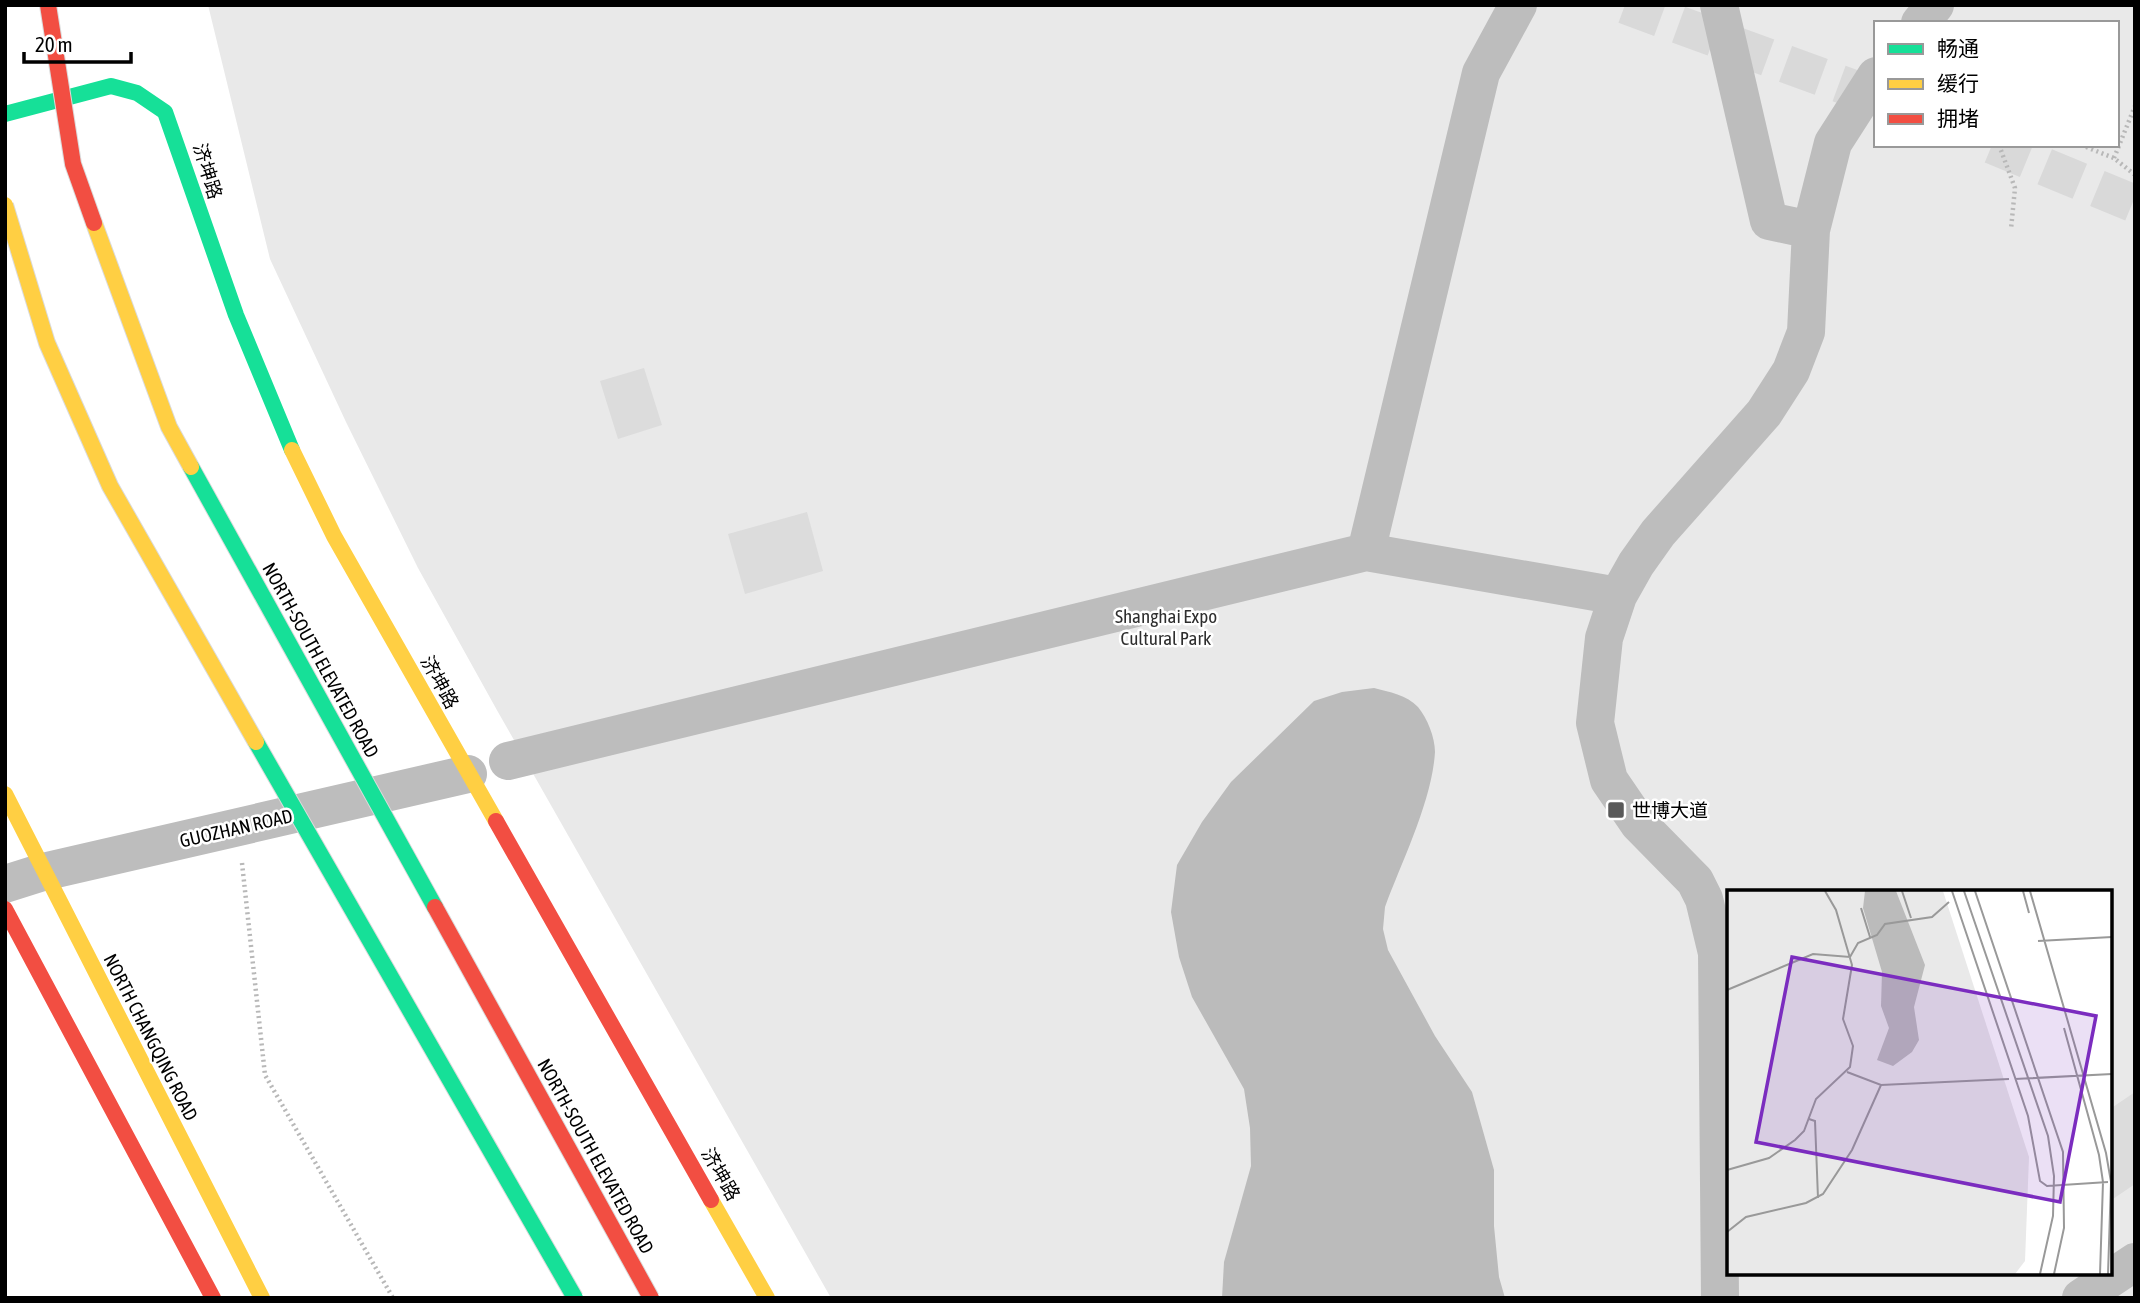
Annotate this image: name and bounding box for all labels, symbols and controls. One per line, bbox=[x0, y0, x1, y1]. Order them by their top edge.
scale bar bbox=[24, 21, 131, 65]
legend bbox=[1874, 21, 2119, 147]
text: 20 m bbox=[35, 32, 73, 56]
text: 畅通 bbox=[1937, 36, 1979, 60]
text: 缓行 bbox=[1937, 71, 1979, 95]
text: 拥堵 bbox=[1937, 106, 1979, 130]
street label: 济坤路 bbox=[189, 141, 227, 201]
street label: NORTH-SOUTH ELEVATED ROAD bbox=[258, 559, 384, 761]
park label: Shanghai Expo Cultural Park bbox=[1115, 605, 1217, 649]
street label: 济坤路 bbox=[417, 652, 463, 712]
place label: 世博大道 bbox=[1632, 799, 1708, 821]
marker: 世博大道 bbox=[1606, 800, 1626, 820]
street label: GUOZHAN ROAD bbox=[177, 804, 295, 852]
inset map bbox=[1727, 890, 2112, 1275]
street label: NORTH CHANGQING ROAD bbox=[99, 950, 203, 1124]
street label: NORTH-SOUTH ELEVATED ROAD bbox=[533, 1055, 659, 1257]
street label: 济坤路 bbox=[697, 1144, 745, 1204]

